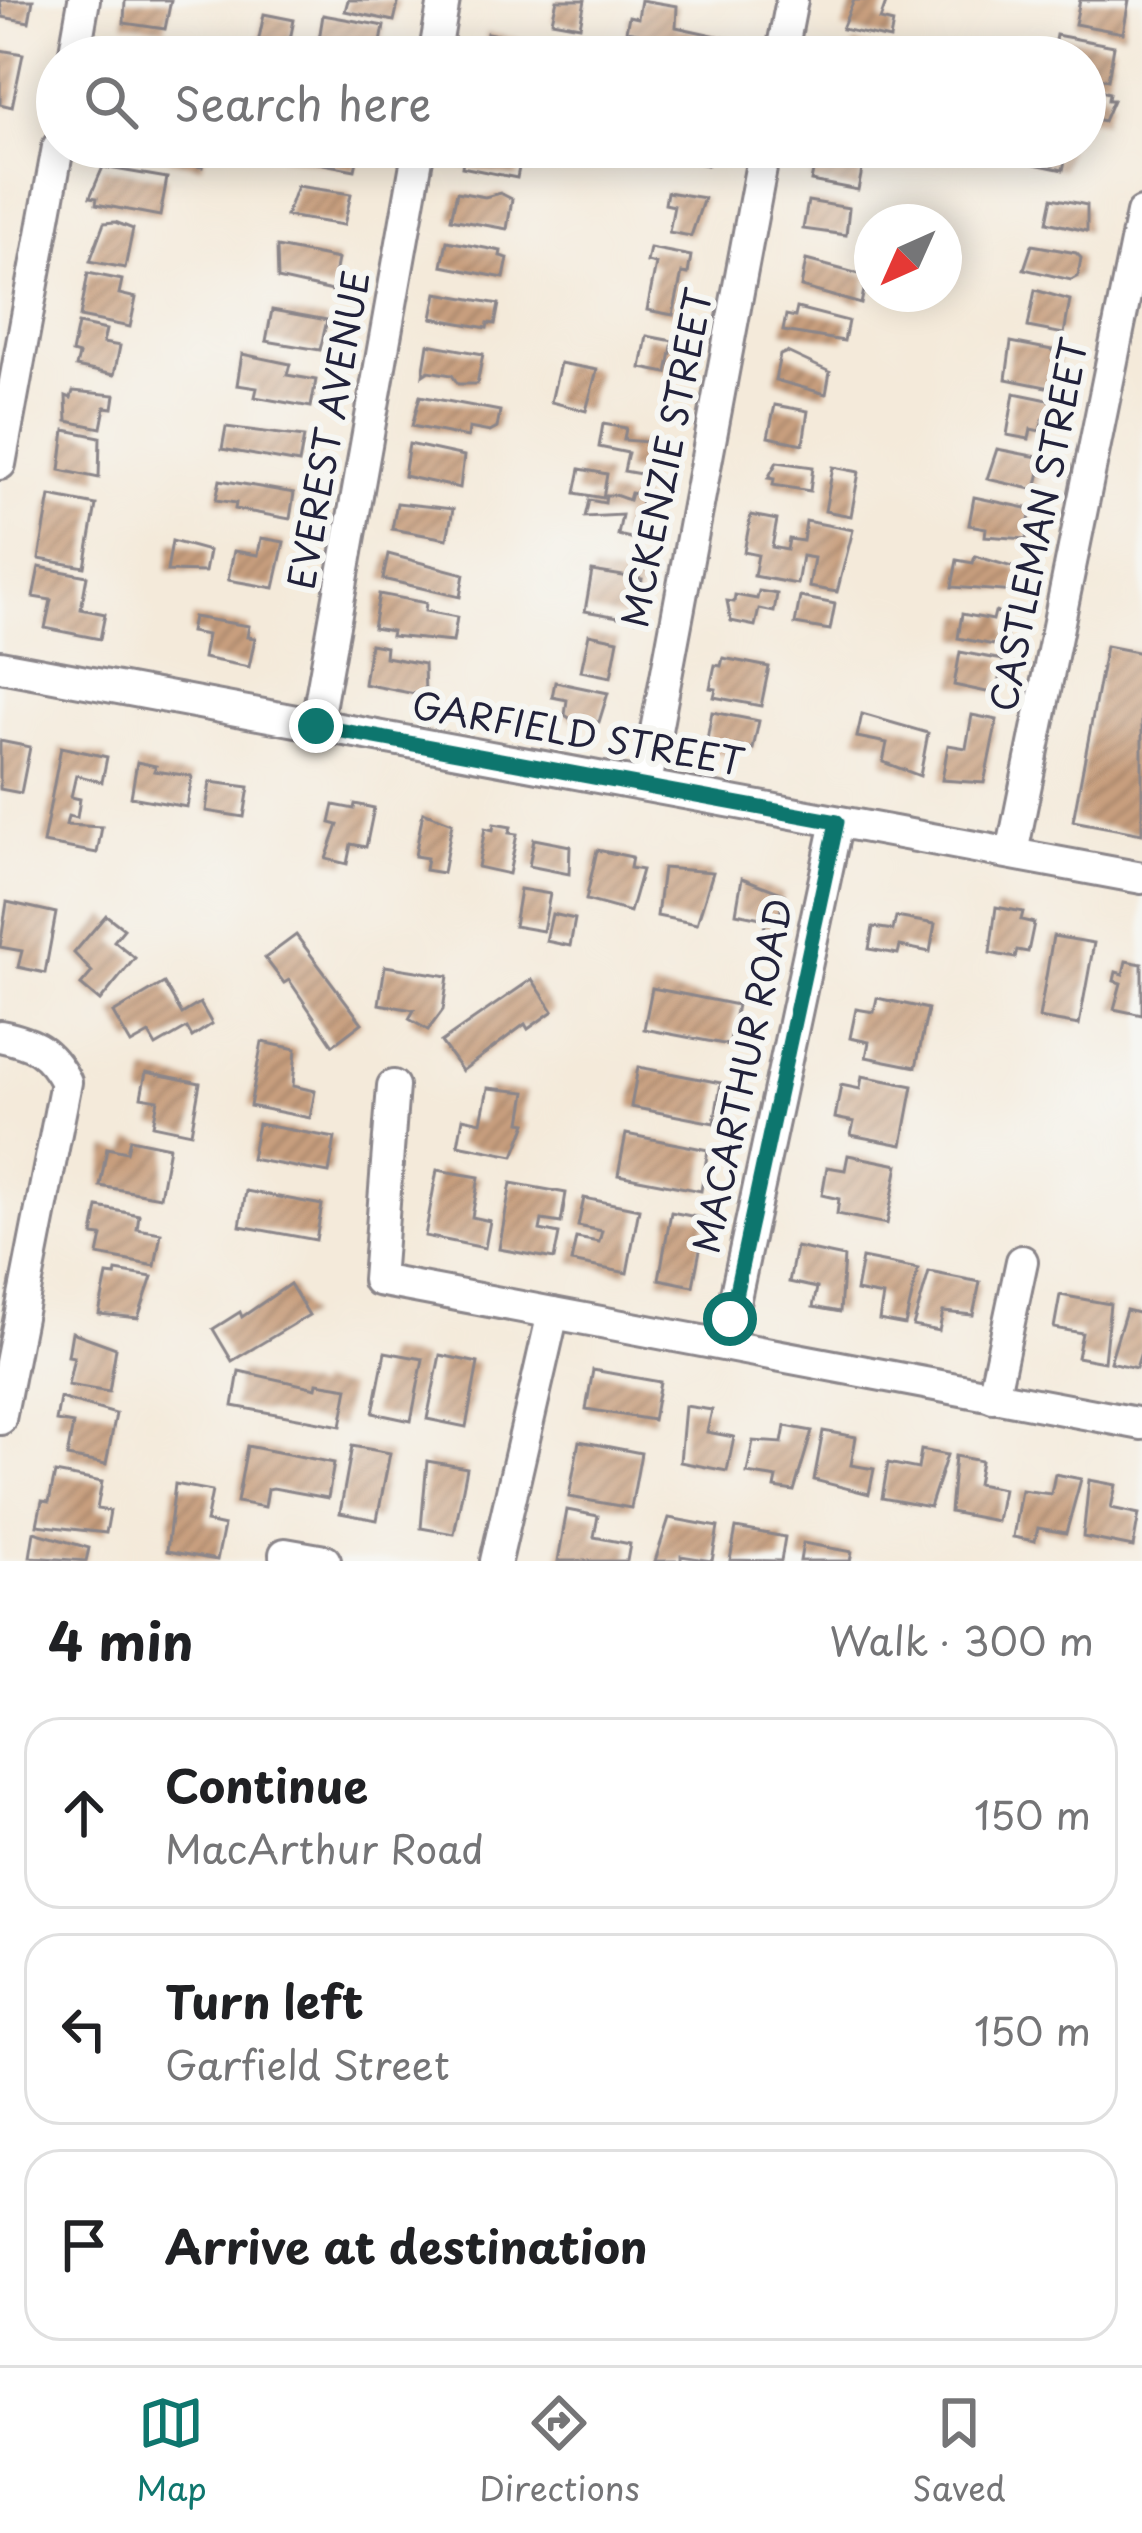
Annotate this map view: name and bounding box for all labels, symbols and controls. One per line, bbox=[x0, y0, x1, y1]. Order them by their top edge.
search box bbox=[36, 36, 1106, 168]
text: Search here bbox=[174, 68, 431, 136]
icon: search bbox=[78, 69, 144, 135]
north arrow bbox=[854, 204, 962, 312]
street label: EVEREST AVENUE bbox=[272, 266, 382, 593]
street label: MCKENZIE STREET bbox=[606, 283, 724, 632]
street label: CASTLEMAN STREET bbox=[974, 333, 1100, 716]
street label: GARFIELD STREET bbox=[408, 676, 749, 788]
route end bbox=[289, 699, 343, 753]
street label: MACARTHUR ROAD bbox=[677, 893, 805, 1258]
route start bbox=[703, 1292, 757, 1346]
text: 4 min bbox=[48, 1601, 193, 1678]
text: Walk · 300 m bbox=[829, 1610, 1094, 1669]
text: Continue bbox=[165, 1750, 368, 1818]
icon: ahead bbox=[51, 1780, 117, 1846]
text: 150 m bbox=[974, 1784, 1091, 1843]
text: MacArthur Road bbox=[165, 1818, 484, 1877]
text: Turn left bbox=[165, 1966, 364, 2034]
icon: left bbox=[51, 1996, 117, 2062]
text: 150 m bbox=[974, 2000, 1091, 2059]
text: Garfield Street bbox=[165, 2034, 450, 2093]
text: Arrive at destination bbox=[165, 2211, 648, 2279]
icon: arrive bbox=[51, 2212, 117, 2278]
tab: Map bbox=[136, 2390, 207, 2512]
tab: Directions bbox=[479, 2390, 640, 2512]
tab: Saved bbox=[912, 2390, 1006, 2512]

